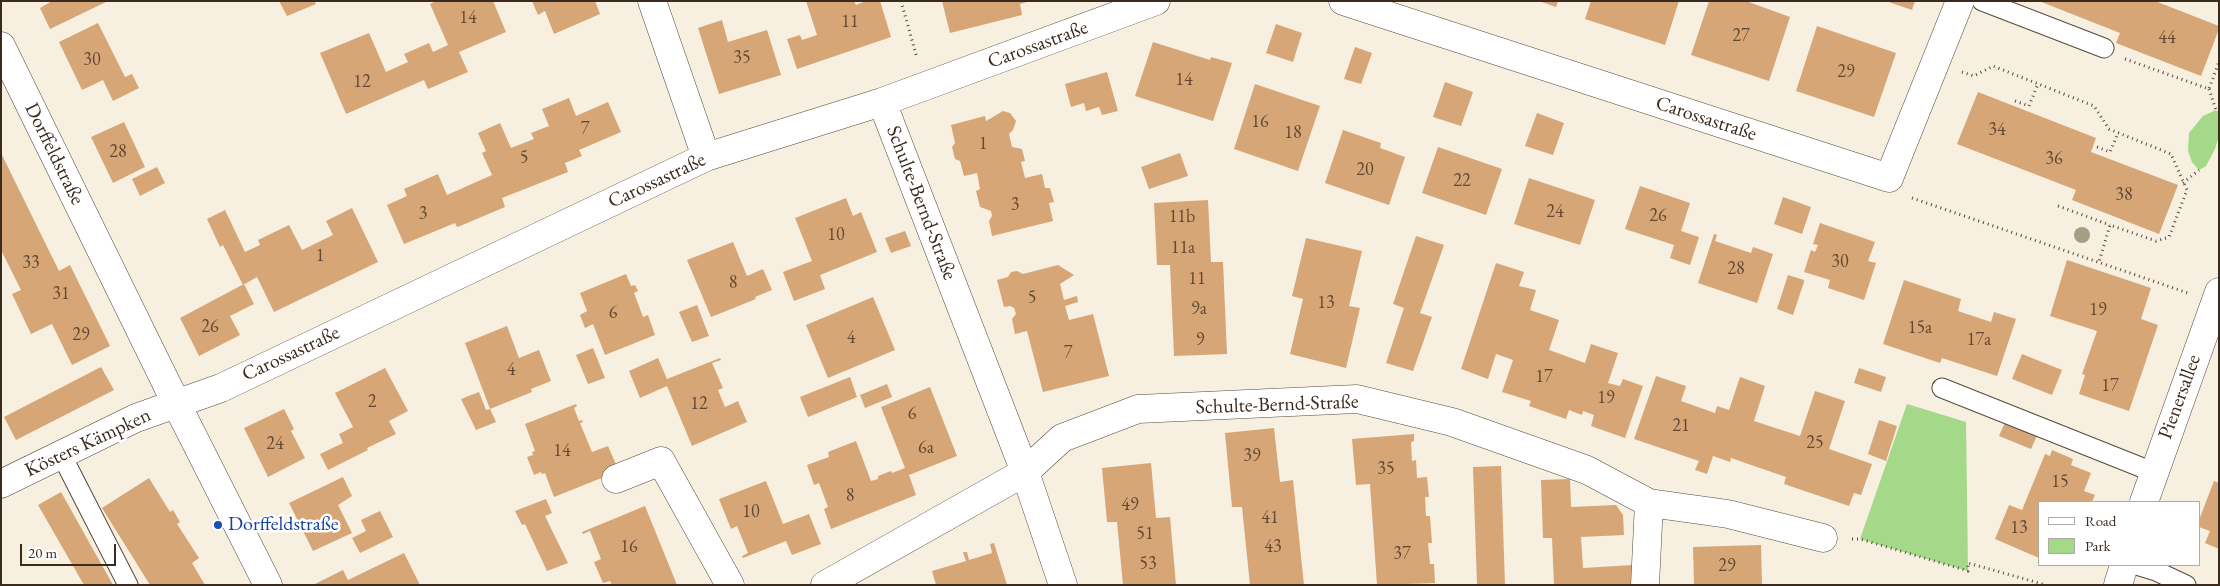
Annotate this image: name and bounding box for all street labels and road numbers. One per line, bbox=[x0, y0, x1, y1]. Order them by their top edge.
street label: Carossastraße bbox=[985, 16, 1091, 74]
street label: Carossastraße bbox=[1652, 91, 1760, 147]
street label: Dorffeldstraße bbox=[19, 99, 89, 209]
street label: Schulte-Bernd-Straße bbox=[881, 123, 961, 283]
street label: Carossastraße bbox=[604, 148, 710, 214]
street label: Carossastraße bbox=[238, 321, 344, 387]
street label: Pienersallee bbox=[2154, 351, 2206, 443]
street label: Schulte-Bernd-Straße bbox=[1195, 390, 1359, 420]
street label: Kösters Kämpken bbox=[21, 403, 155, 483]

